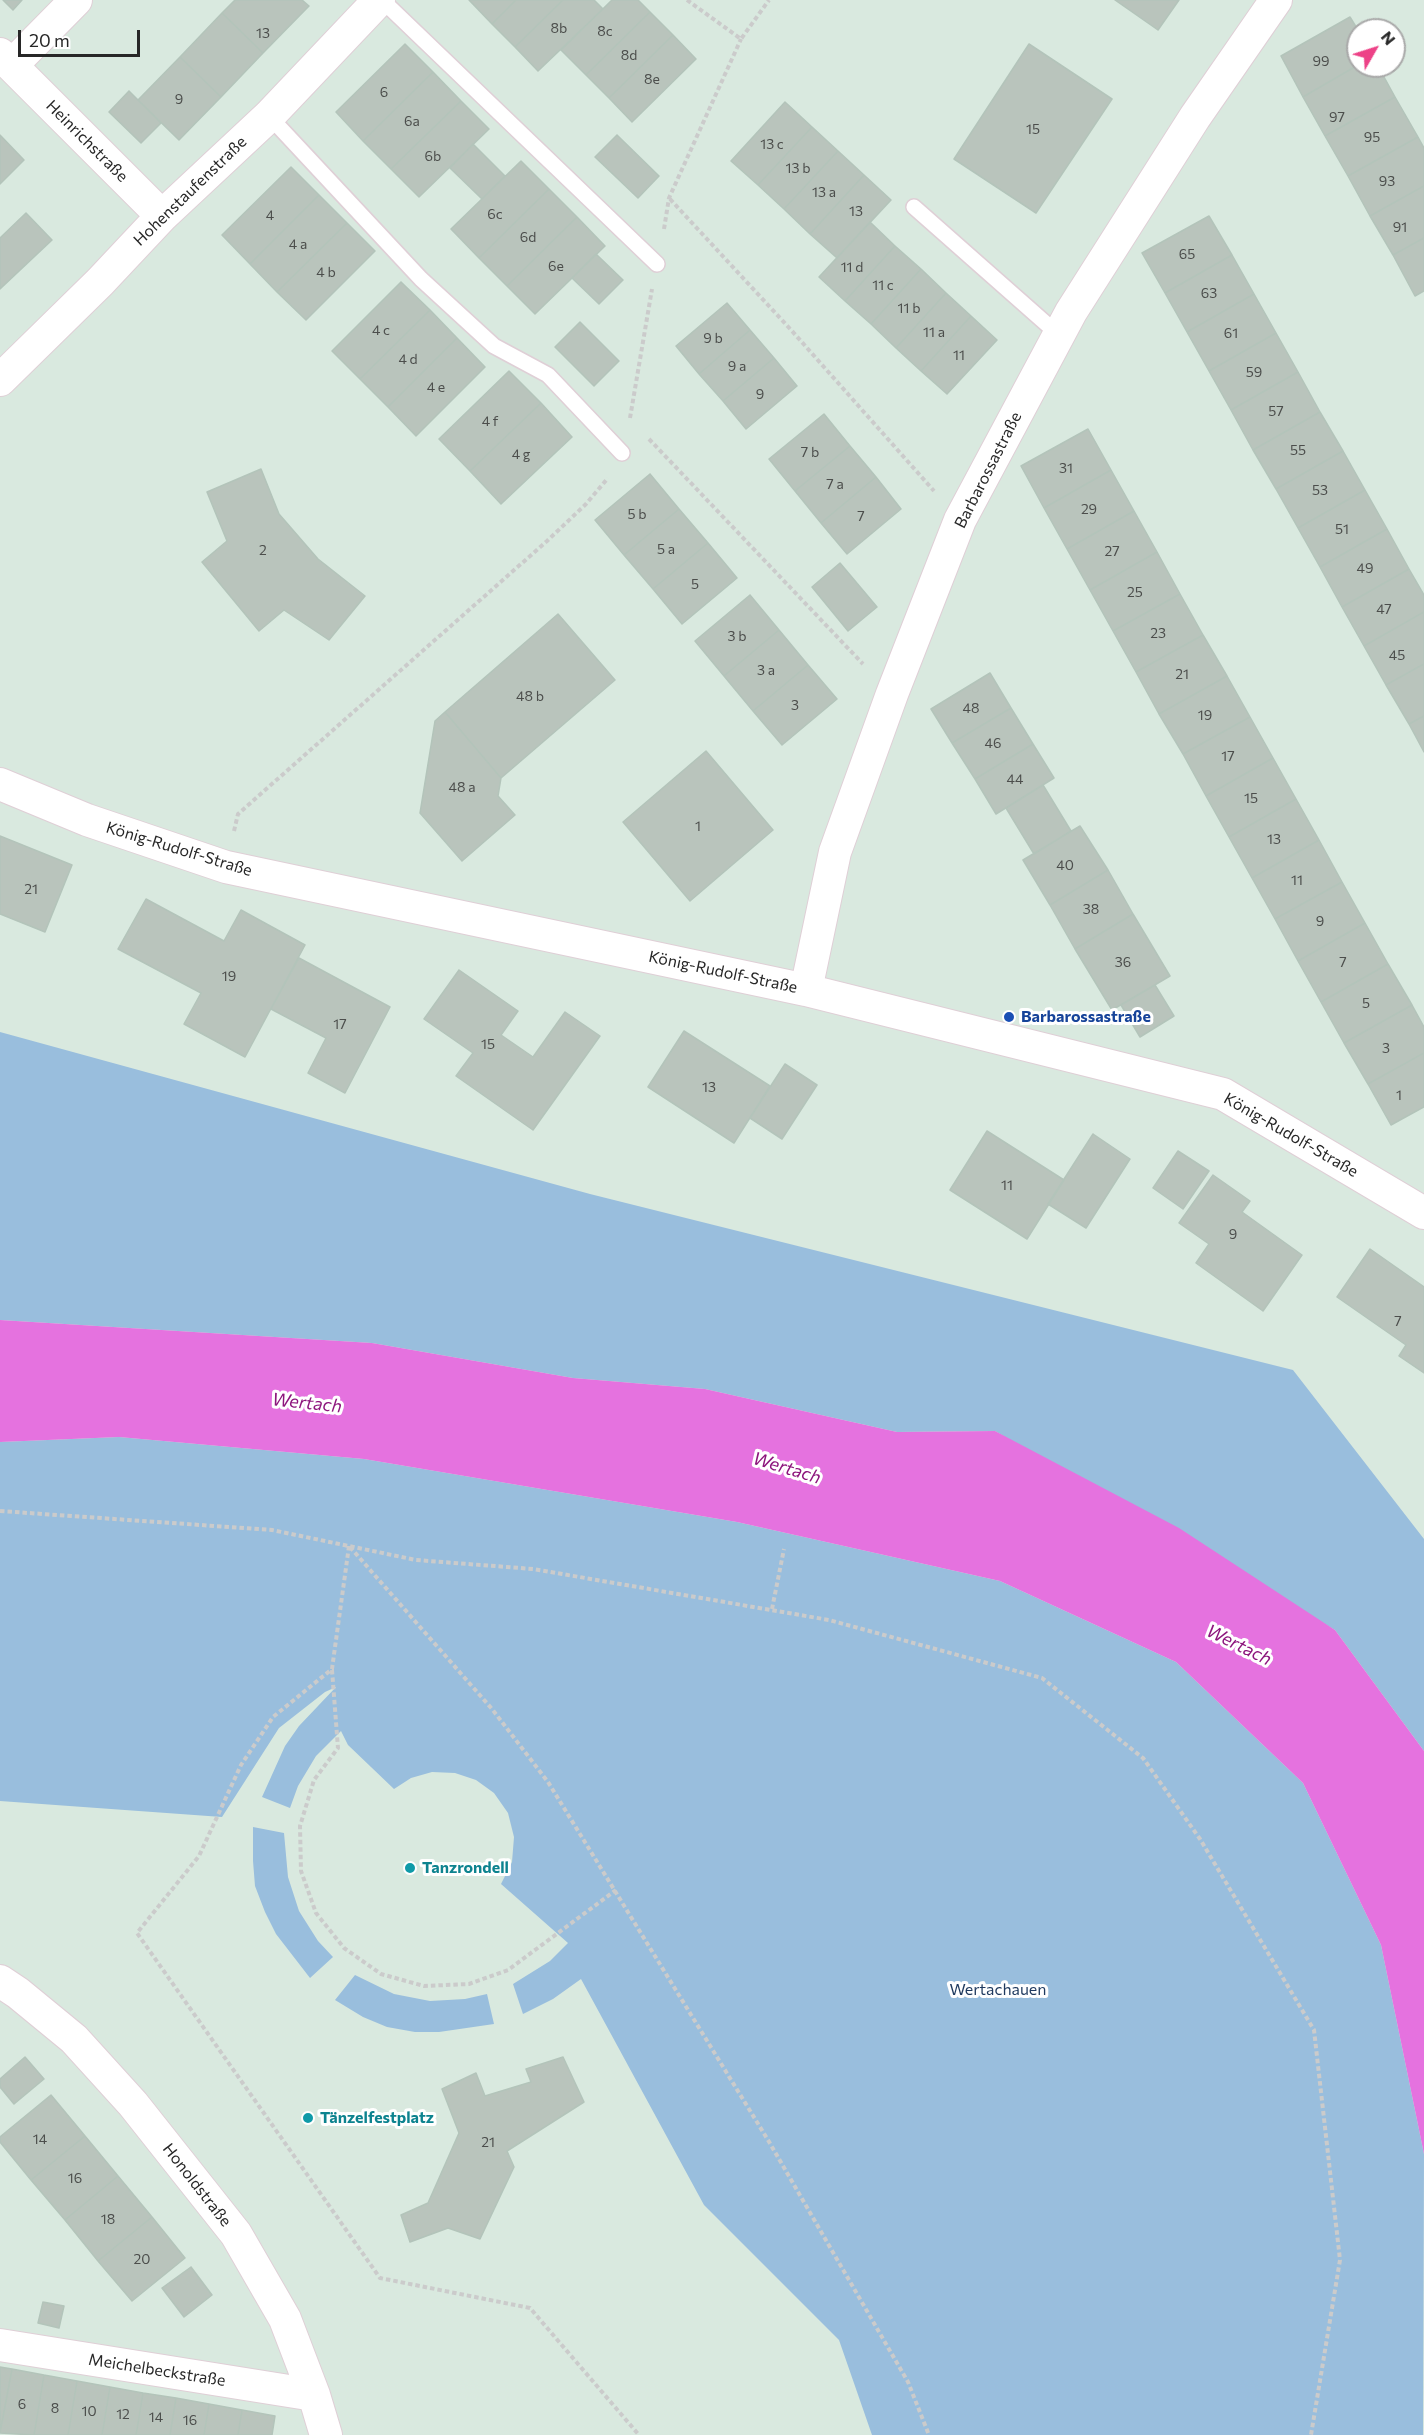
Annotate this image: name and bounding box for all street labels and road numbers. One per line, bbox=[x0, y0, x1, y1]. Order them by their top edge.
street label: Heinrichstraße bbox=[42, 96, 132, 186]
street label: Hohenstaufenstraße bbox=[130, 132, 250, 250]
street label: Barbarossastraße bbox=[950, 409, 1026, 531]
street label: König-Rudolf-Straße bbox=[104, 818, 254, 880]
street label: König-Rudolf-Straße bbox=[647, 947, 799, 997]
street label: König-Rudolf-Straße bbox=[1220, 1089, 1362, 1181]
street label: Honoldstraße bbox=[159, 2140, 235, 2230]
street label: Meichelbeckstraße bbox=[87, 2350, 227, 2390]

